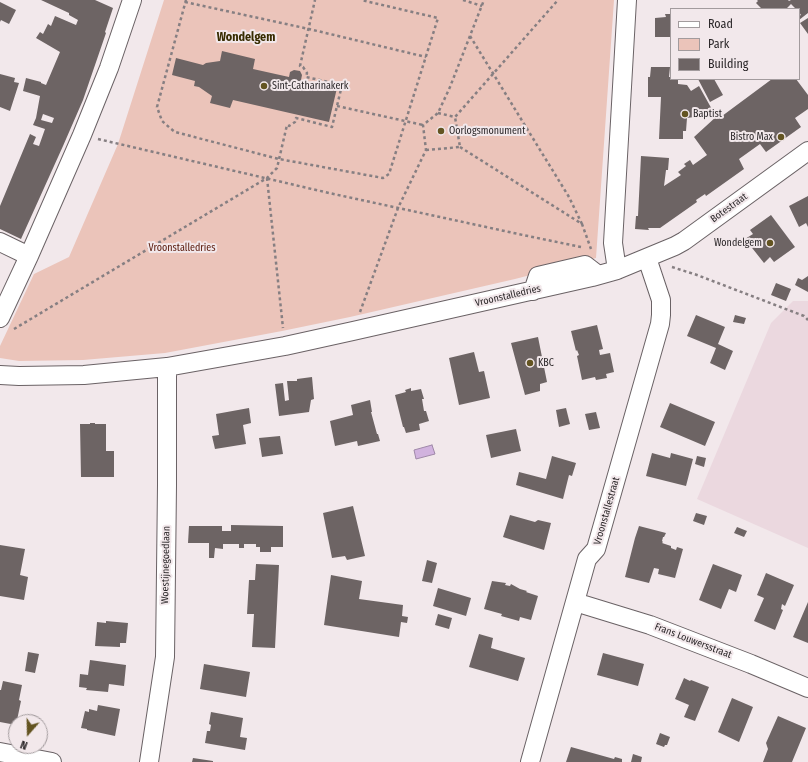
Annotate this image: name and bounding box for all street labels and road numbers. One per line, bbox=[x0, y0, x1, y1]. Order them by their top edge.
street label: Botestraat bbox=[708, 191, 750, 225]
street label: Vroonstalledries bbox=[474, 283, 542, 309]
street label: Vroonstallestraat bbox=[592, 476, 622, 546]
street label: Woestijnegoedlaan bbox=[159, 526, 173, 604]
street label: Frans Louwersstraat bbox=[653, 621, 733, 661]

